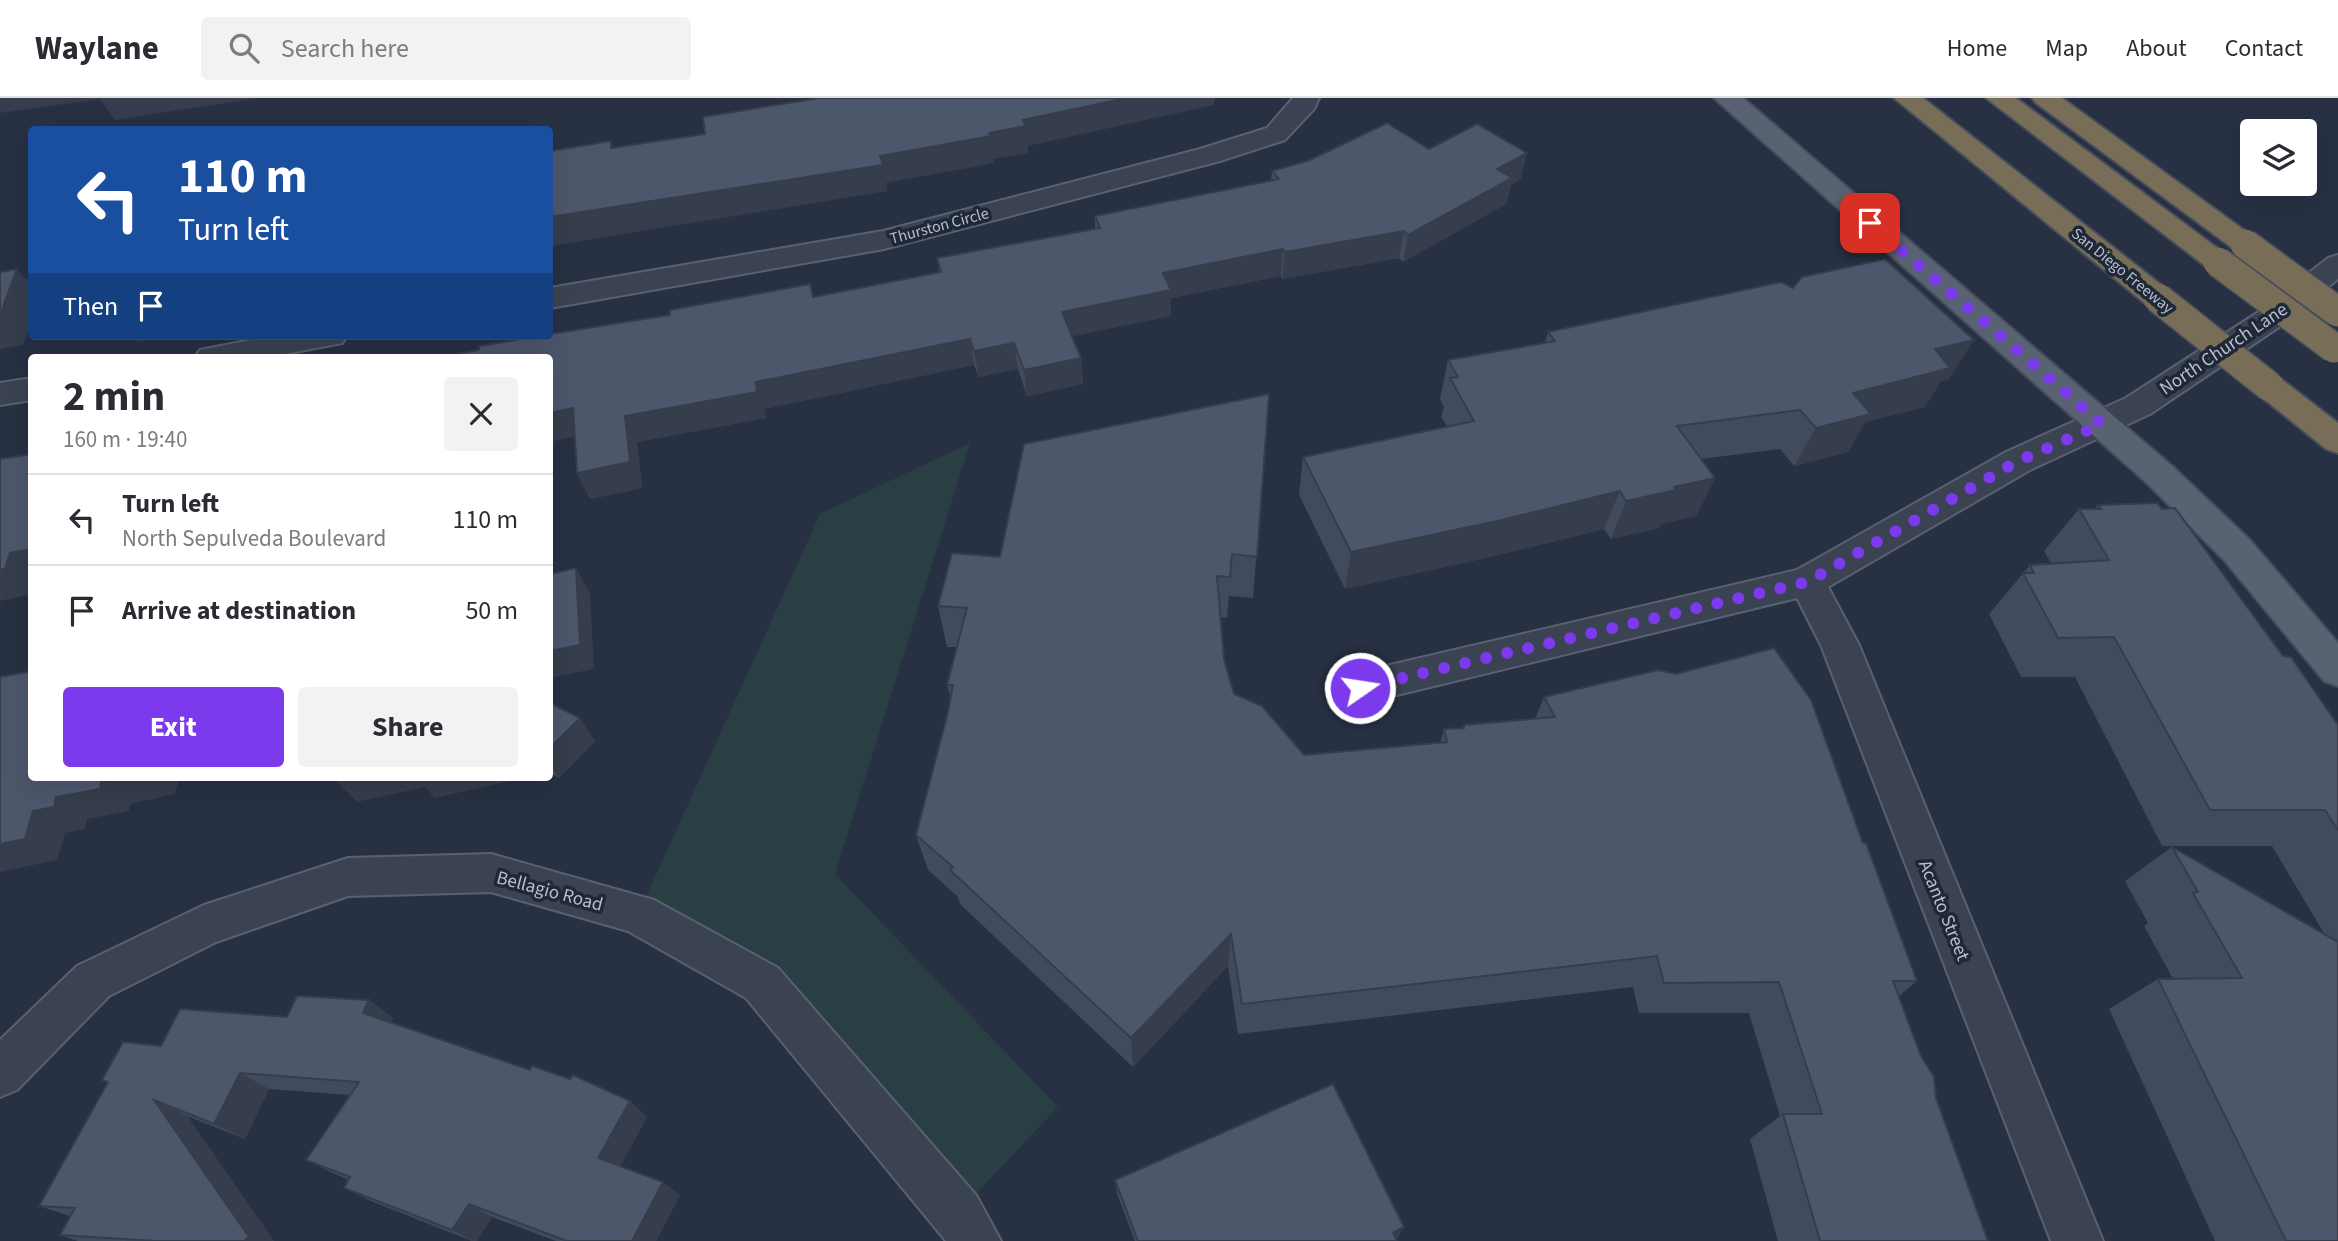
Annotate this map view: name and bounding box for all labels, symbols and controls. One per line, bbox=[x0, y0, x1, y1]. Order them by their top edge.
search box bbox=[201, 17, 691, 80]
text: Waylane bbox=[35, 25, 159, 72]
icon: search bbox=[225, 29, 263, 67]
text: Search here bbox=[281, 30, 409, 67]
text: Home bbox=[1947, 31, 2007, 66]
text: Map bbox=[2045, 31, 2088, 66]
text: About bbox=[2126, 31, 2187, 66]
text: Contact bbox=[2225, 31, 2303, 66]
map controls bbox=[2240, 119, 2317, 196]
button: layers bbox=[2240, 119, 2317, 196]
text: 110 m bbox=[178, 142, 307, 212]
icon: left bbox=[63, 154, 154, 245]
pin bbox=[1840, 193, 1900, 253]
street label: Thurston Circle bbox=[887, 202, 991, 250]
icon: arrive bbox=[1851, 204, 1889, 242]
text: Turn left bbox=[178, 207, 289, 253]
street label: San Diego Freeway bbox=[2067, 223, 2179, 319]
icon: arrive bbox=[132, 287, 170, 325]
text: Then bbox=[63, 288, 118, 325]
street label: North Church Lane bbox=[2154, 296, 2293, 402]
text: 2 min bbox=[63, 367, 165, 427]
button: close bbox=[444, 377, 518, 451]
text: 160 m · 19:40 bbox=[63, 423, 187, 456]
text: Turn left bbox=[122, 485, 219, 522]
icon: left bbox=[63, 501, 101, 539]
text: 110 m bbox=[452, 501, 518, 538]
text: North Sepulveda Boulevard bbox=[122, 522, 386, 555]
icon: arrive bbox=[63, 592, 101, 630]
text: Arrive at destination bbox=[122, 592, 356, 629]
text: 50 m bbox=[465, 592, 518, 629]
position arrow bbox=[1323, 651, 1397, 725]
button: Exit bbox=[63, 687, 284, 767]
button: Share bbox=[298, 687, 518, 767]
street label: Acanto Street bbox=[1911, 856, 1976, 966]
street label: Bellagio Road bbox=[493, 864, 606, 919]

